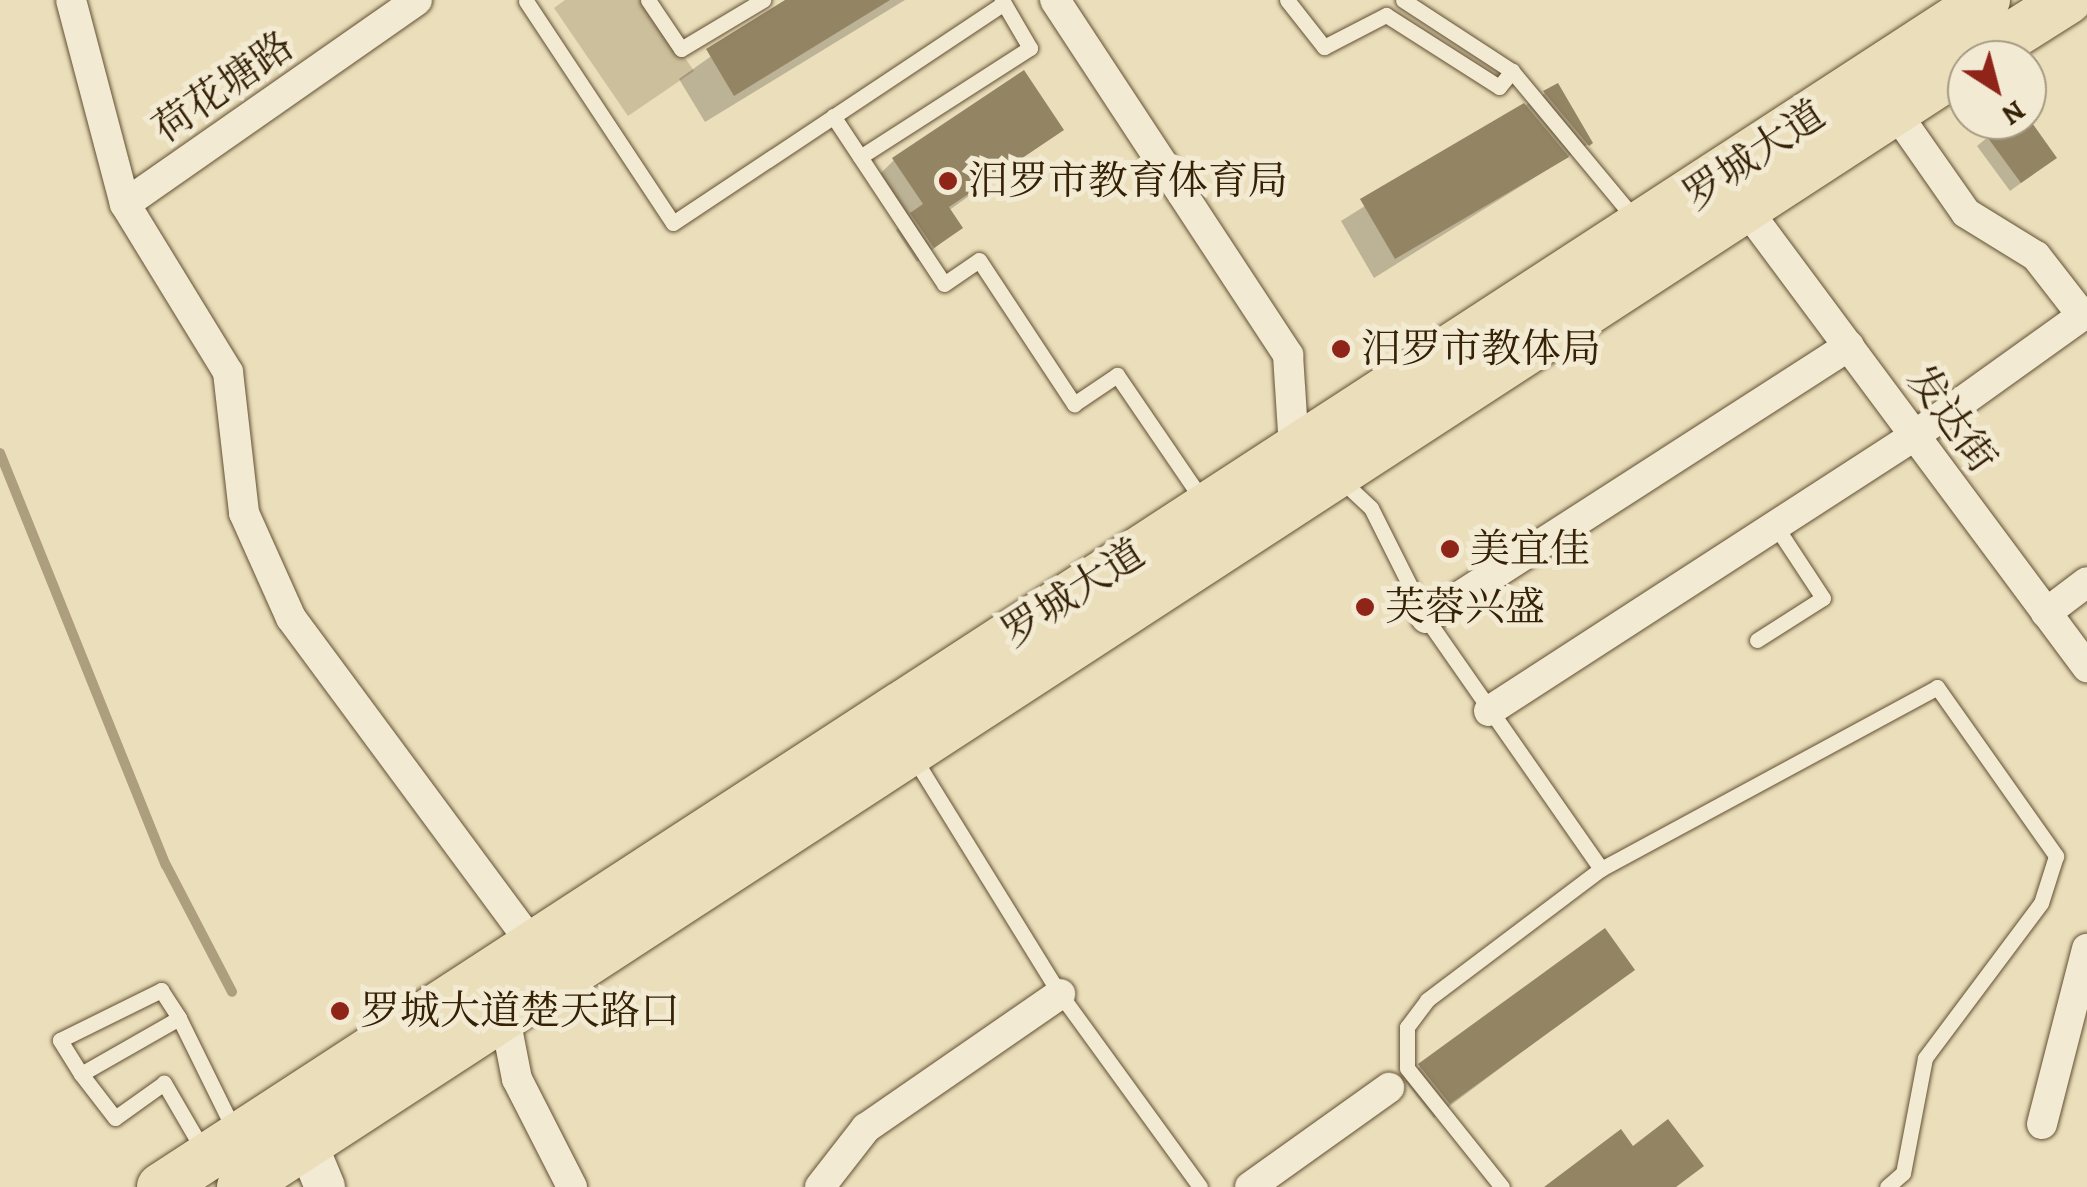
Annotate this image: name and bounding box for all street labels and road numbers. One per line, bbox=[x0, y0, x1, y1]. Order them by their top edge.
street label: 荷花塘路 bbox=[144, 21, 302, 153]
street label: 罗城大道 bbox=[1674, 90, 1834, 220]
street label: 发达街 bbox=[1897, 356, 2007, 482]
street label: 罗城大道 bbox=[993, 529, 1153, 657]

